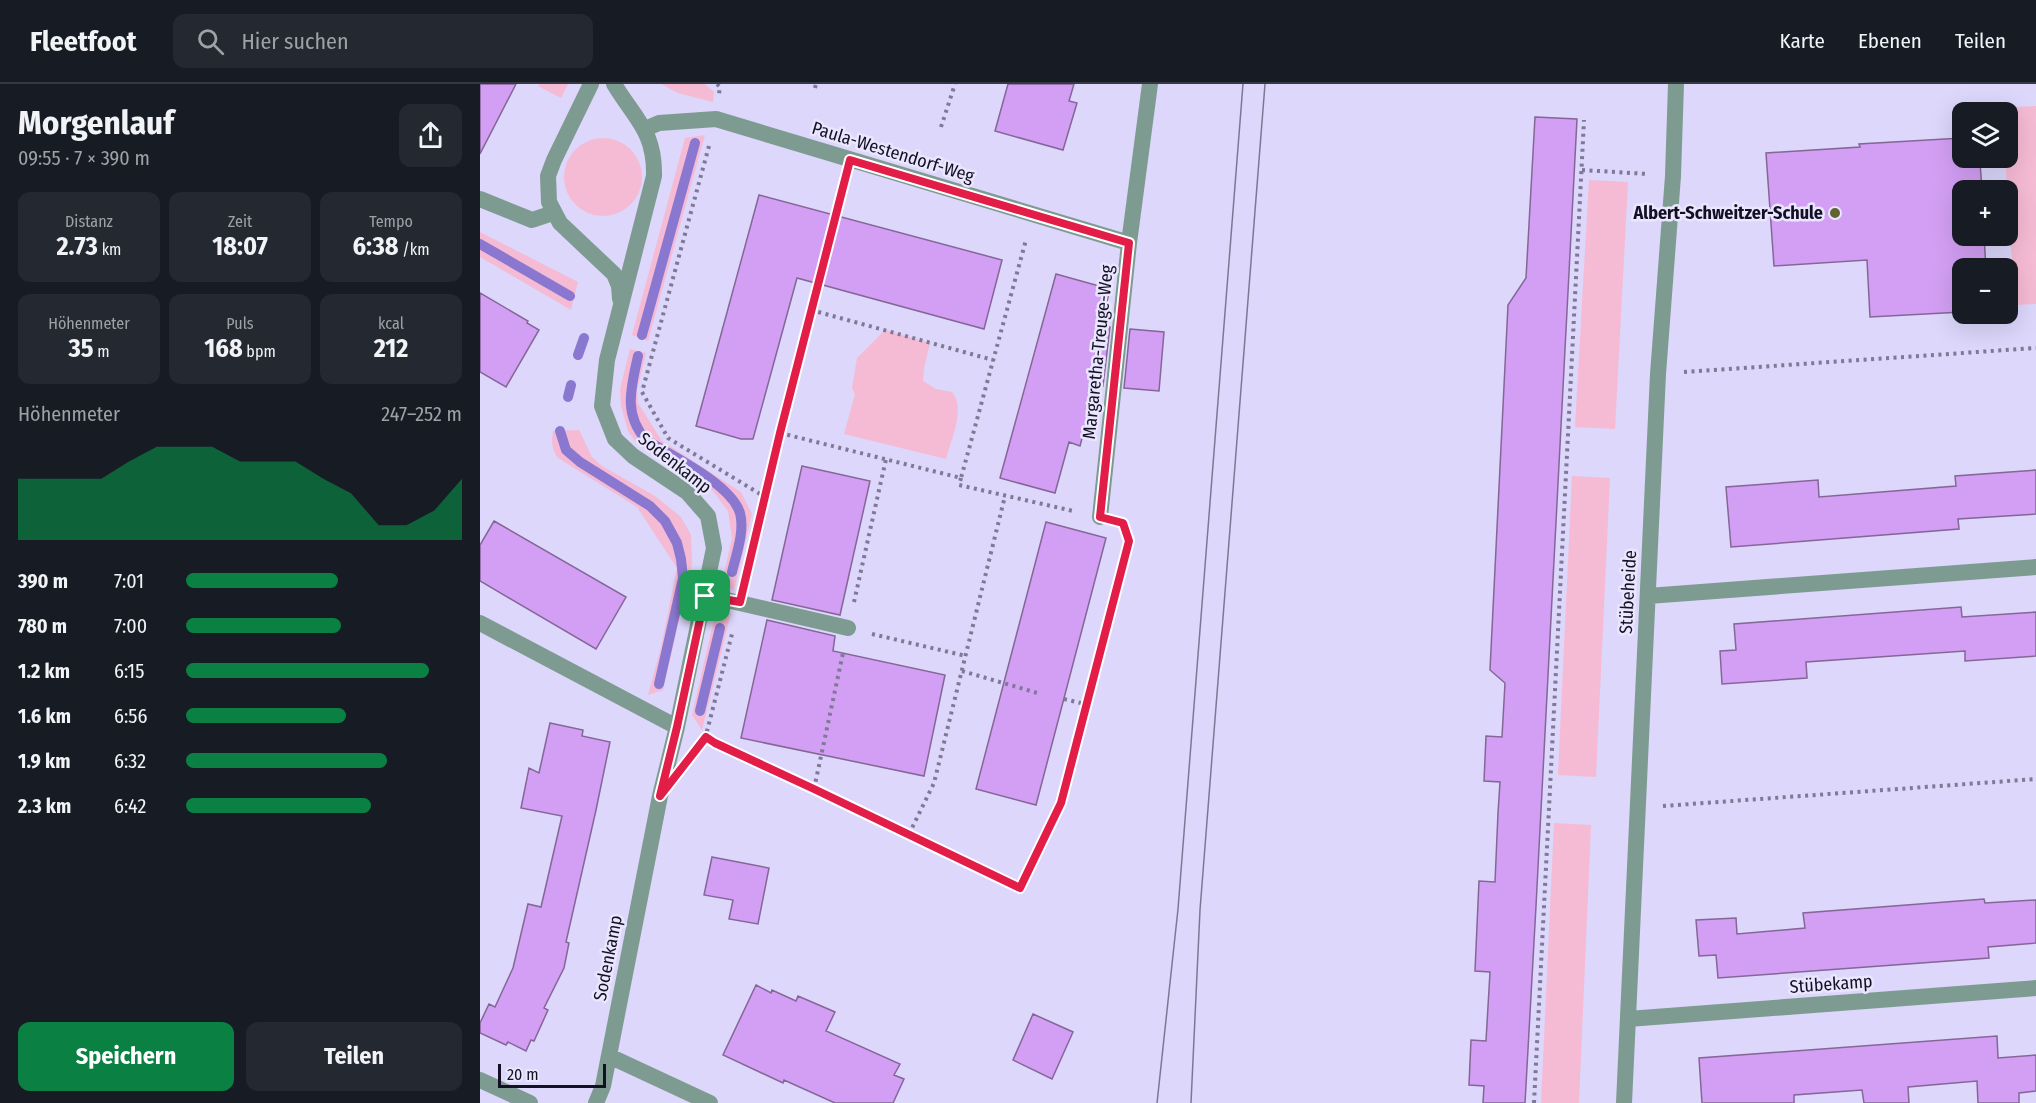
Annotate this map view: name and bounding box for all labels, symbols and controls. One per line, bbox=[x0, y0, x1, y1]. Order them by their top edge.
search box bbox=[173, 14, 593, 68]
text: Fleetfoot bbox=[30, 25, 137, 58]
icon: search bbox=[194, 25, 227, 58]
text: Hier suchen bbox=[242, 28, 348, 55]
text: Karte bbox=[1779, 28, 1825, 54]
text: Ebenen bbox=[1858, 28, 1922, 54]
text: Teilen bbox=[1955, 28, 2006, 54]
map controls bbox=[1952, 102, 2018, 324]
button: layers bbox=[1952, 102, 2018, 168]
text: Morgenlauf bbox=[18, 103, 174, 143]
button: share bbox=[399, 104, 462, 167]
street label: Paula-Westendorf-Weg bbox=[809, 117, 977, 187]
text: 09:55 · 7 × 390 m bbox=[18, 146, 150, 170]
button: + bbox=[1952, 180, 2018, 246]
place label: Albert-Schweitzer-Schule bbox=[1632, 202, 1823, 224]
marker: Albert-Schweitzer-Schule bbox=[1828, 206, 1842, 220]
text: Distanz bbox=[65, 212, 113, 231]
text: Zeit bbox=[228, 212, 252, 231]
text: Tempo bbox=[369, 212, 413, 231]
text: 2.73 bbox=[57, 231, 98, 262]
text: 18:07 bbox=[212, 231, 268, 262]
text: 6:38 bbox=[352, 231, 398, 262]
text: km bbox=[98, 240, 121, 259]
text: /km bbox=[398, 240, 430, 259]
button: − bbox=[1952, 258, 2018, 324]
street label: Margaretha-Treuge-Weg bbox=[1078, 263, 1118, 440]
text: Höhenmeter bbox=[48, 314, 130, 333]
text: Puls bbox=[226, 314, 254, 333]
text: kcal bbox=[378, 314, 404, 333]
text: 35 bbox=[68, 333, 94, 364]
text: 168 bbox=[204, 333, 243, 364]
text: 212 bbox=[374, 333, 408, 364]
text: m bbox=[94, 342, 110, 361]
text: bpm bbox=[243, 342, 276, 361]
text: Höhenmeter bbox=[18, 402, 120, 426]
text: 247–252 m bbox=[381, 402, 462, 426]
street label: Sodenkamp bbox=[634, 428, 716, 498]
street label: Stübeheide bbox=[1615, 549, 1641, 635]
text: 390 m bbox=[18, 569, 68, 593]
text: 7:01 bbox=[114, 569, 144, 593]
pin bbox=[679, 570, 730, 621]
icon: arrive bbox=[688, 579, 721, 612]
text: 780 m bbox=[18, 614, 67, 638]
text: 7:00 bbox=[114, 614, 147, 638]
text: 1.2 km bbox=[18, 659, 70, 683]
text: 6:15 bbox=[114, 659, 144, 683]
text: 1.6 km bbox=[18, 704, 71, 728]
text: 6:56 bbox=[114, 704, 147, 728]
text: 1.9 km bbox=[18, 749, 71, 773]
text: 6:32 bbox=[114, 749, 146, 773]
text: 2.3 km bbox=[18, 794, 71, 818]
text: 6:42 bbox=[114, 794, 146, 818]
street label: Sodenkamp bbox=[589, 913, 627, 1003]
street label: Stübekamp bbox=[1789, 970, 1873, 998]
button: Speichern bbox=[18, 1022, 234, 1091]
button: Teilen bbox=[246, 1022, 462, 1091]
scale bar bbox=[498, 1061, 606, 1088]
text: 20 m bbox=[507, 1065, 538, 1084]

